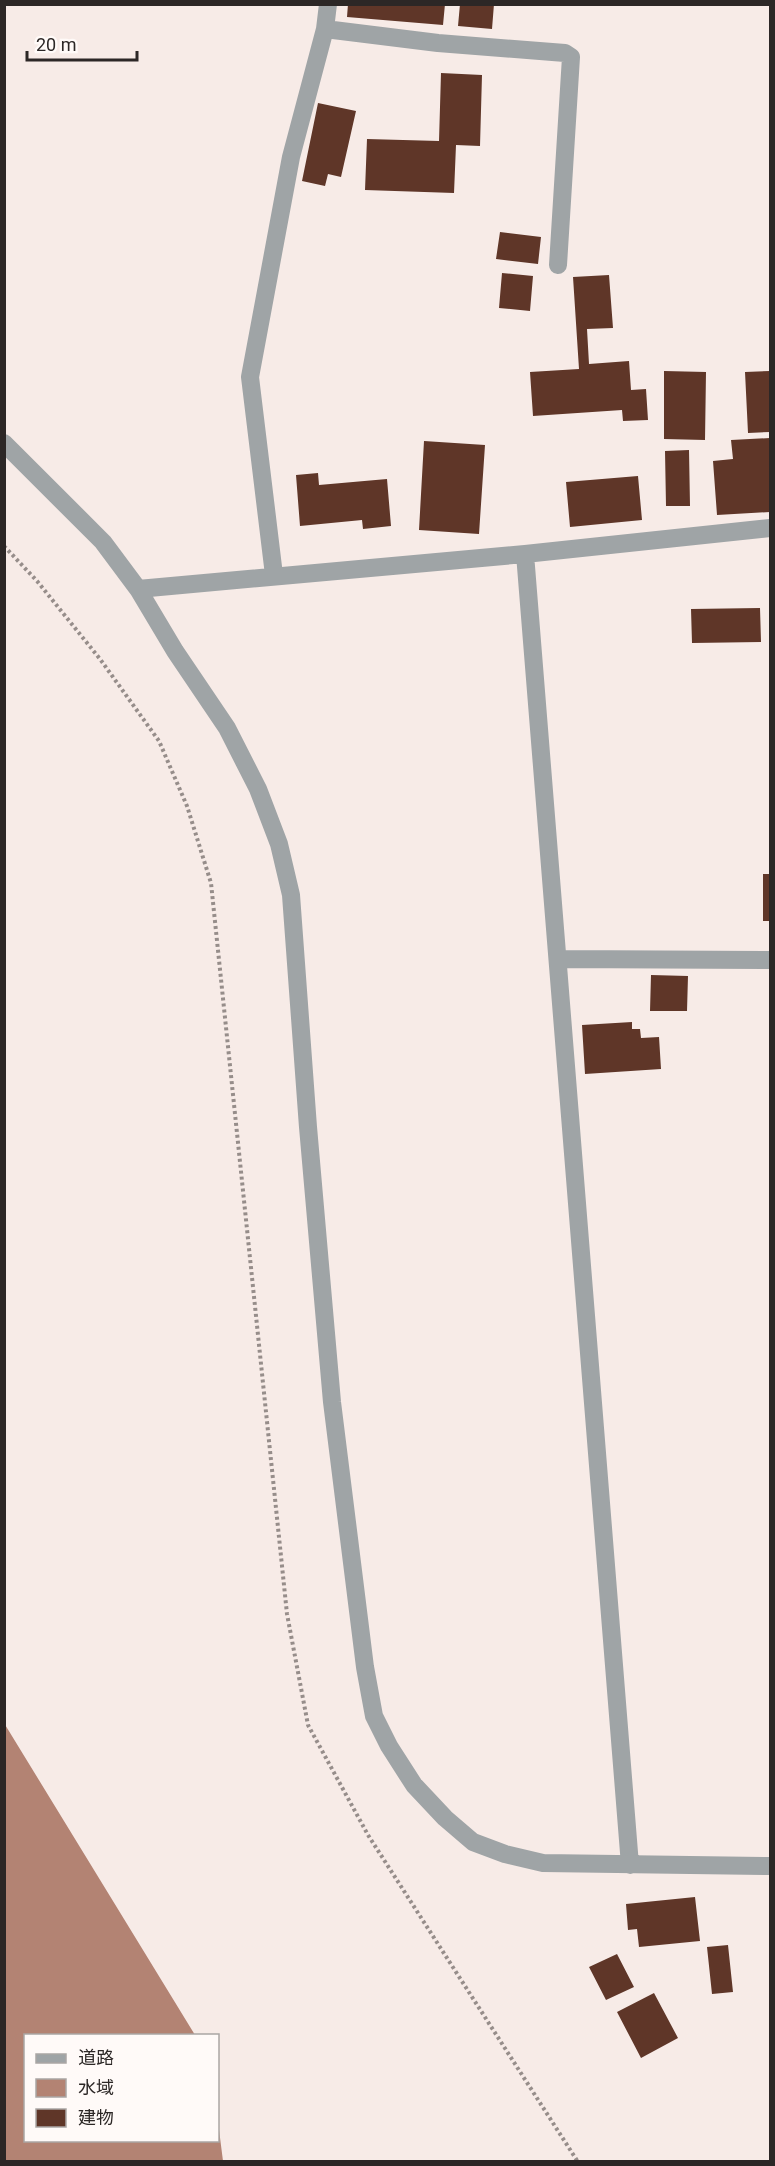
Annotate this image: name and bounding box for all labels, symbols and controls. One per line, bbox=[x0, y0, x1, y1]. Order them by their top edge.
scale bar bbox=[27, 24, 136, 62]
text: 20 m bbox=[36, 34, 76, 55]
legend bbox=[24, 2034, 219, 2142]
text: 道路 bbox=[78, 2047, 114, 2068]
text: 水域 bbox=[78, 2077, 114, 2098]
text: 建物 bbox=[78, 2107, 114, 2128]

